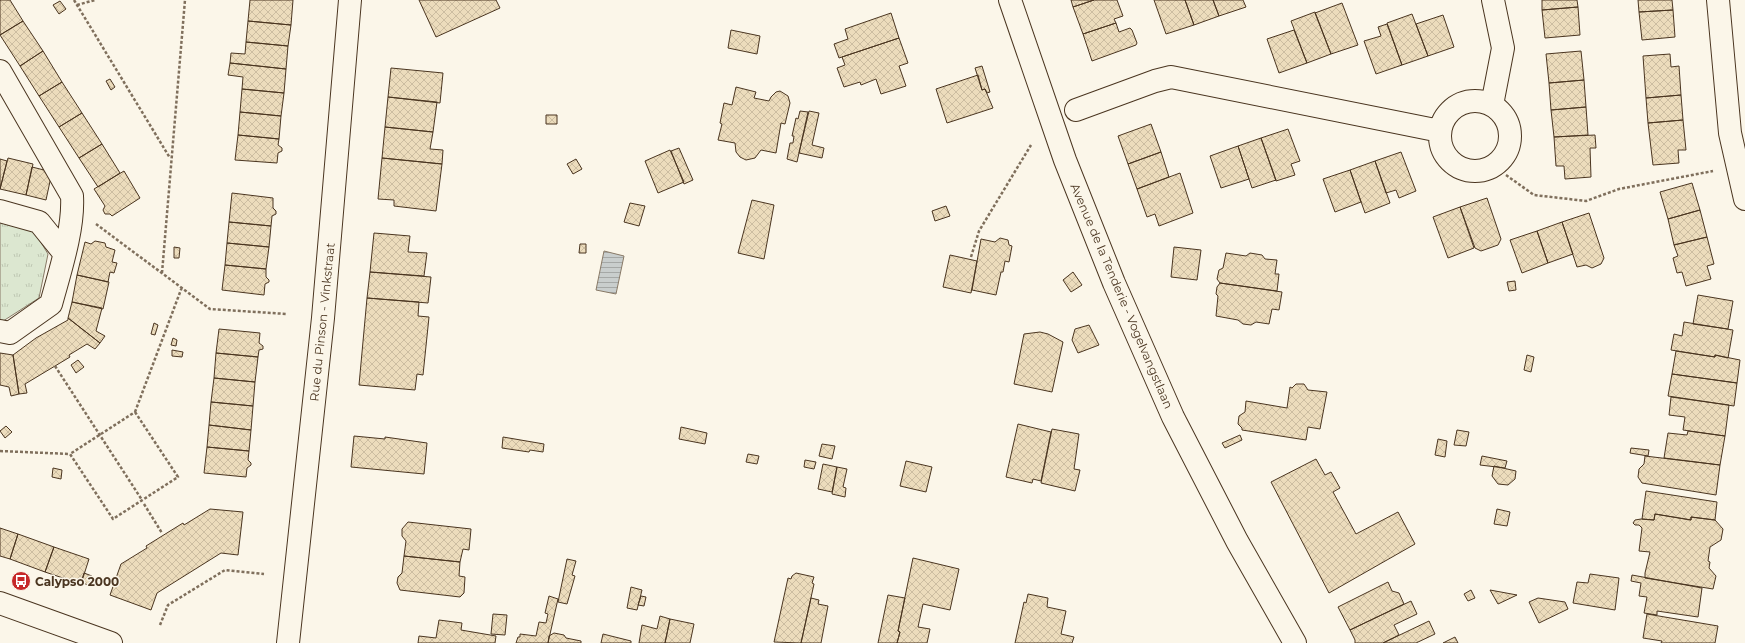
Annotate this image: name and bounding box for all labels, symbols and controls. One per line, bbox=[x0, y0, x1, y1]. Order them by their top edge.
street label: Avenue de la Tenderie - Vogelvangstlaan bbox=[1068, 181, 1176, 411]
street label: Rue du Pinson - Vinkstraat bbox=[306, 242, 338, 402]
bus stop icon: Calypso 2000 bbox=[10, 570, 32, 592]
place label: Calypso 2000 bbox=[35, 574, 119, 589]

